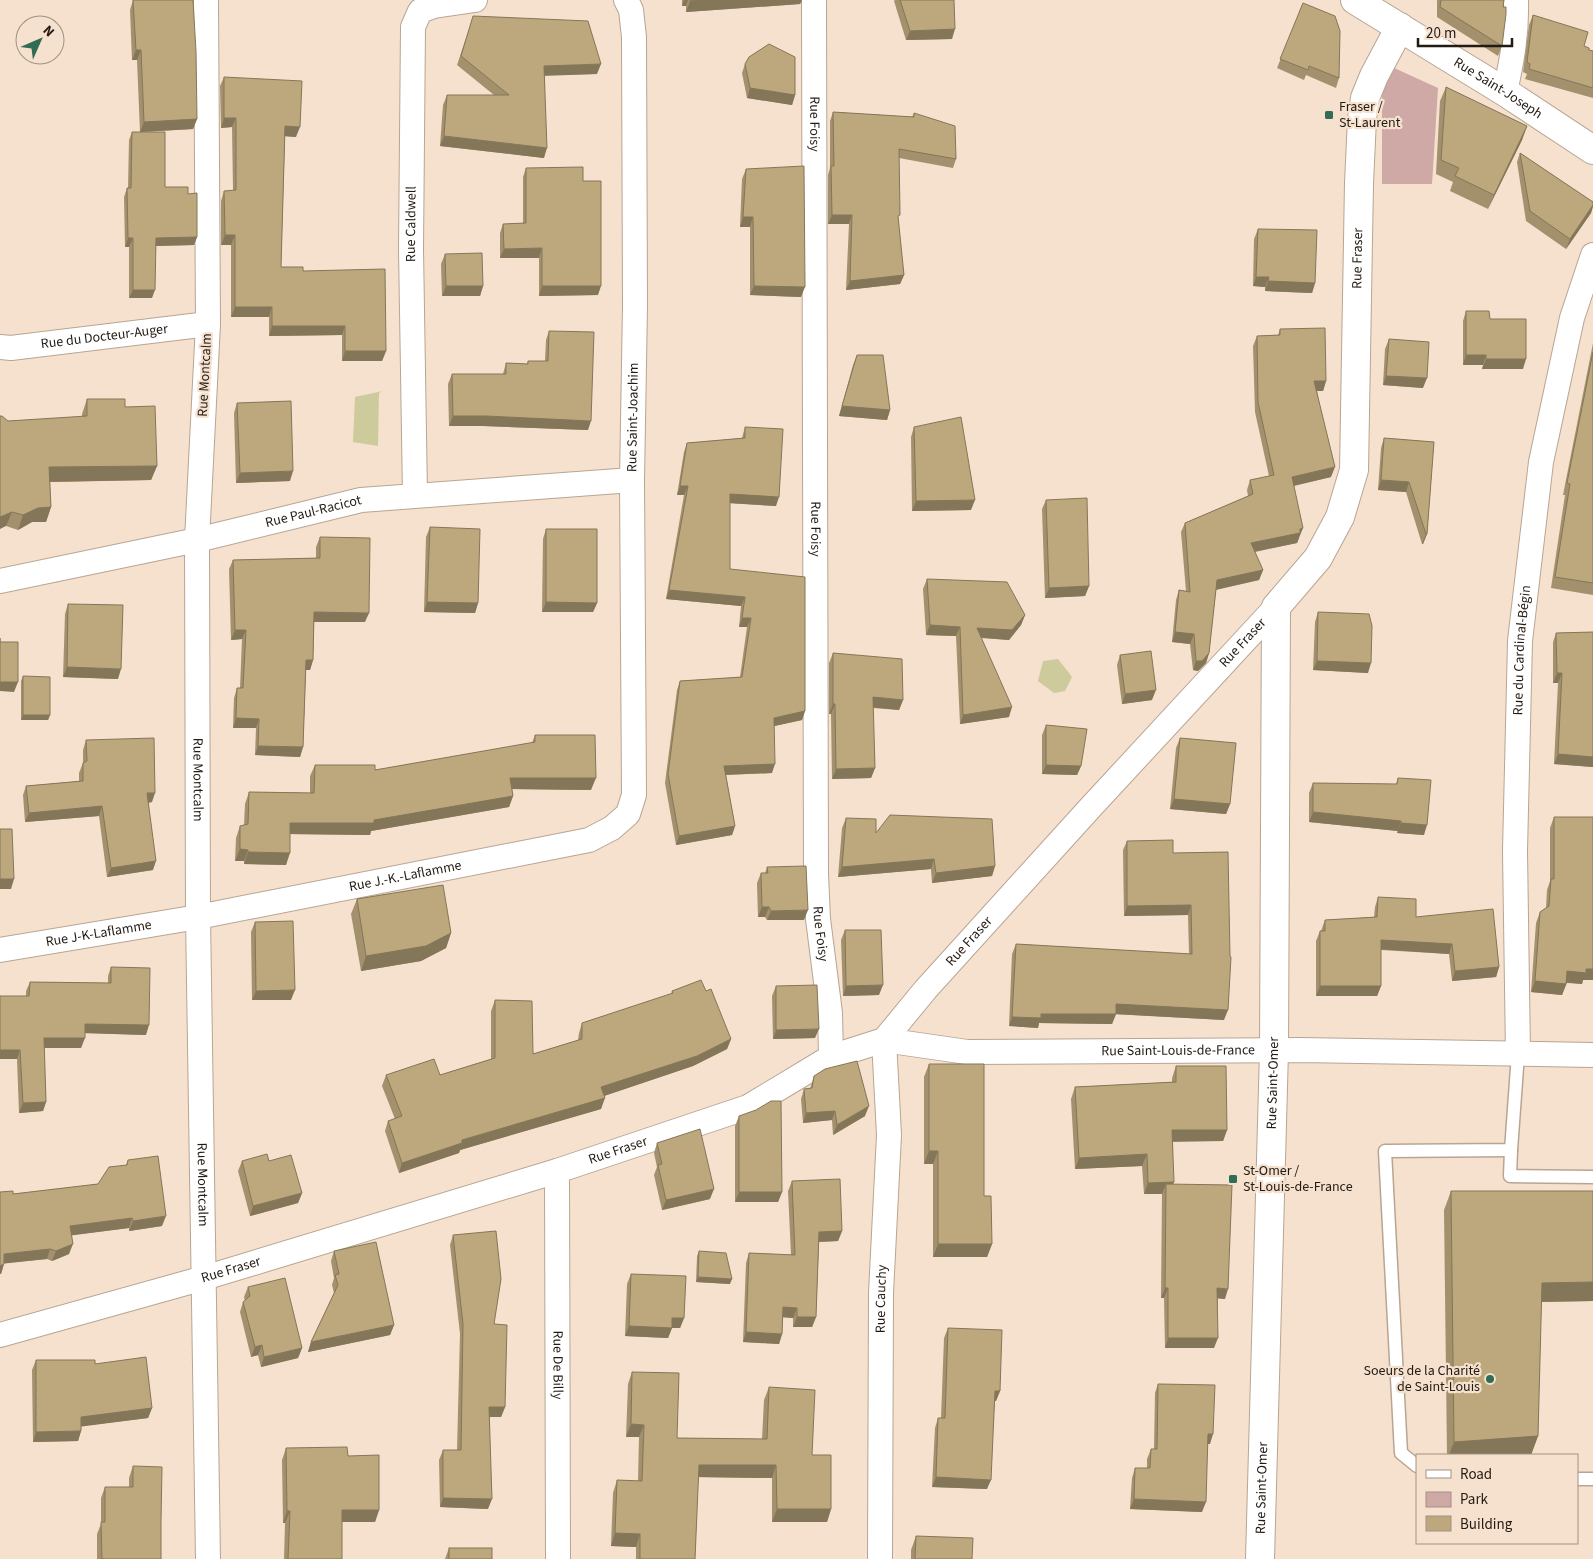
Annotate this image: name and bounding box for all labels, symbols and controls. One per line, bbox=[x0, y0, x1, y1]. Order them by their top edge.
north arrow bbox=[15, 15, 65, 65]
scale bar bbox=[1418, 15, 1512, 47]
text: N bbox=[38, 21, 59, 42]
text: 20 m bbox=[1426, 23, 1456, 44]
street label: Rue Saint-Joseph bbox=[1450, 53, 1546, 124]
street label: Rue Foisy bbox=[804, 96, 824, 152]
place label: Fraser / St-Laurent bbox=[1339, 97, 1401, 133]
marker: Fraser / St-Laurent bbox=[1323, 109, 1335, 121]
street label: Rue Caldwell bbox=[401, 186, 422, 262]
street label: Rue Fraser bbox=[1347, 227, 1368, 289]
street label: Rue du Docteur-Auger bbox=[40, 319, 169, 354]
street label: Rue Montcalm bbox=[193, 333, 217, 417]
street label: Rue Saint-Joachim bbox=[622, 362, 644, 472]
street label: Rue Paul-Racicot bbox=[263, 490, 364, 533]
street label: Rue Foisy bbox=[805, 501, 825, 557]
street label: Rue du Cardinal-Bégin bbox=[1508, 584, 1536, 716]
street label: Rue Fraser bbox=[1215, 613, 1271, 672]
street label: Rue Montcalm bbox=[188, 738, 208, 822]
street label: Rue J.-K.-Laflamme bbox=[347, 855, 463, 897]
street label: Rue Foisy bbox=[807, 906, 833, 963]
street label: Rue Fraser bbox=[941, 912, 997, 971]
street label: Rue J-K-Laflamme bbox=[44, 915, 153, 952]
street label: Rue Saint-Omer bbox=[1262, 1037, 1284, 1130]
street label: Rue Saint-Louis-de-France bbox=[1101, 1040, 1255, 1061]
street label: Rue Fraser bbox=[586, 1131, 650, 1170]
street label: Rue Montcalm bbox=[192, 1143, 213, 1227]
place label: St-Omer / St-Louis-de-France bbox=[1243, 1161, 1353, 1197]
marker: St-Omer / St-Louis-de-France bbox=[1227, 1173, 1239, 1185]
street label: Rue Fraser bbox=[199, 1251, 263, 1288]
street label: Rue Cauchy bbox=[871, 1264, 892, 1333]
street label: Rue De Billy bbox=[547, 1330, 568, 1400]
place label: Soeurs de la Charité de Saint-Louis bbox=[1364, 1361, 1480, 1397]
marker: Soeurs de la Charité de Saint-Louis bbox=[1484, 1373, 1496, 1385]
street label: Rue Saint-Omer bbox=[1251, 1441, 1273, 1535]
legend bbox=[1416, 1454, 1578, 1544]
text: Road bbox=[1460, 1464, 1492, 1485]
text: Park bbox=[1460, 1489, 1489, 1510]
text: Building bbox=[1460, 1514, 1513, 1535]

